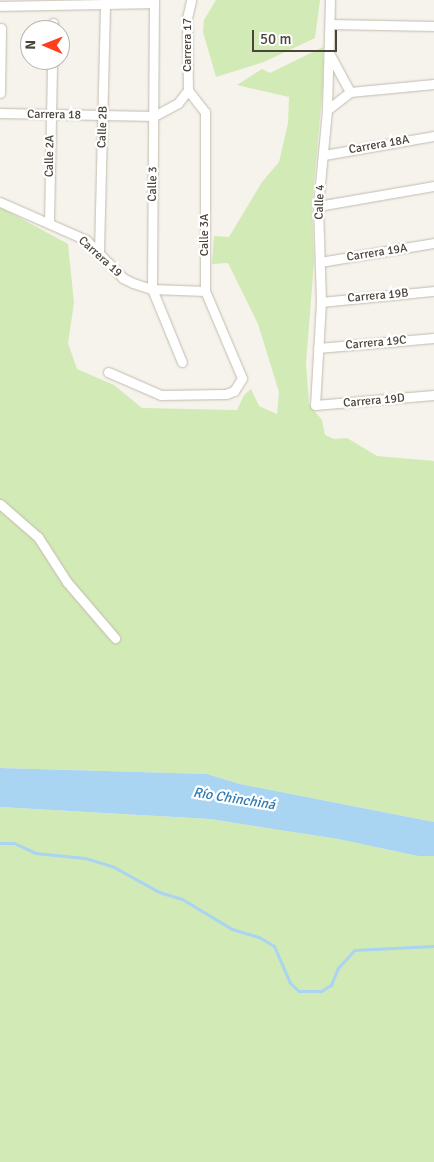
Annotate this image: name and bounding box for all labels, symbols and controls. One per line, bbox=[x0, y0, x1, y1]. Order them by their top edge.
street label: Carrera 17 bbox=[181, 18, 195, 72]
north arrow bbox=[20, 20, 70, 70]
scale bar bbox=[254, 20, 339, 52]
text: 50 m bbox=[260, 30, 291, 48]
text: N bbox=[22, 40, 39, 50]
street label: Calle 2B bbox=[95, 106, 111, 148]
street label: Carrera 18 bbox=[27, 107, 81, 123]
street label: Carrera 18A bbox=[348, 133, 410, 157]
street label: Calle 2A bbox=[42, 135, 58, 177]
street label: Calle 3 bbox=[145, 166, 161, 202]
street label: Calle 4 bbox=[312, 184, 328, 220]
street label: Calle 3A bbox=[198, 214, 212, 256]
street label: Carrera 19 bbox=[75, 234, 125, 280]
street label: Carrera 19A bbox=[346, 241, 408, 265]
street label: Carrera 19B bbox=[347, 286, 409, 306]
street label: Carrera 19C bbox=[345, 333, 407, 353]
street label: Carrera 19D bbox=[343, 391, 405, 411]
water label: Río Chinchiná bbox=[192, 784, 276, 814]

